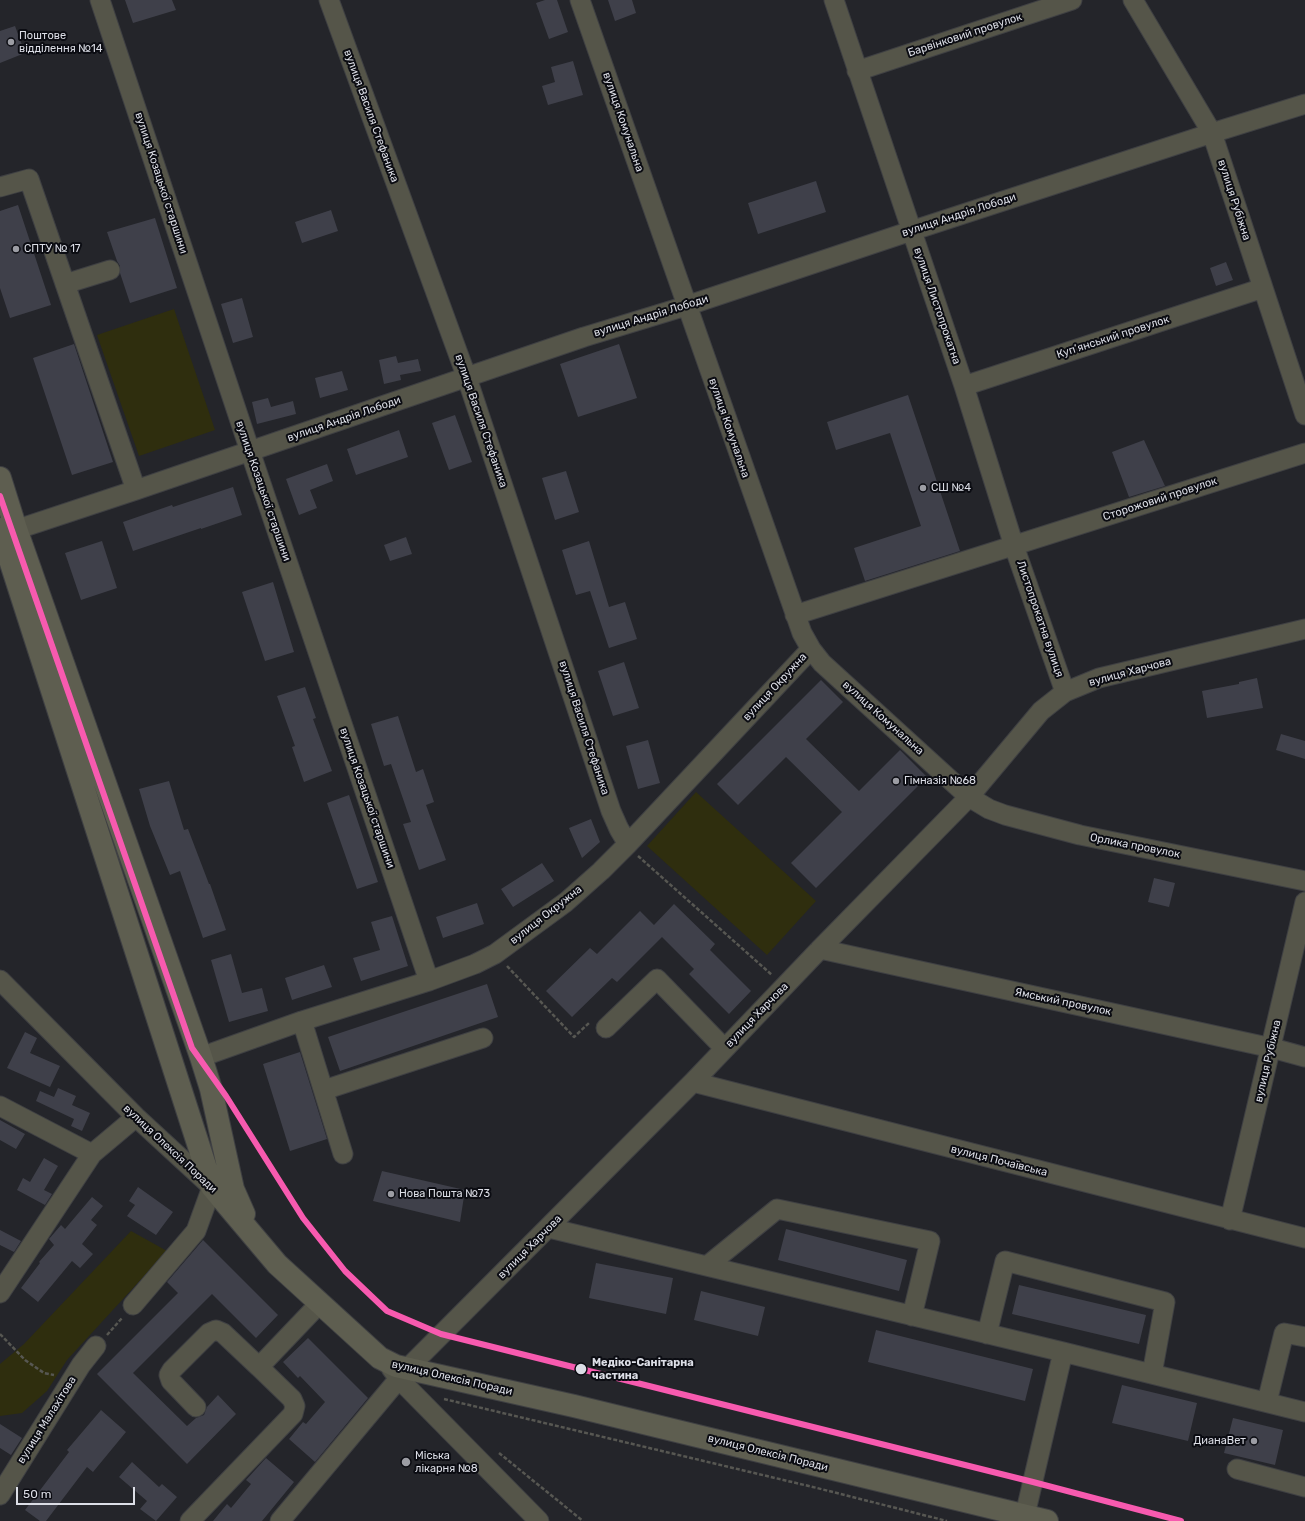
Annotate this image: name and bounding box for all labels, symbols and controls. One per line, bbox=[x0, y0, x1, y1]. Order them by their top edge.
street label: Барвінковий провулок bbox=[906, 10, 1024, 60]
place label: Поштове відділення №14 bbox=[19, 29, 103, 55]
marker: Поштове відділення №14 bbox=[6, 37, 16, 47]
street label: вулиця Василя Стефаника bbox=[341, 48, 401, 184]
street label: вулиця Комунальна bbox=[600, 70, 646, 174]
street label: вулиця Козацької старшини bbox=[132, 111, 190, 255]
street label: вулиця Рубіжна bbox=[1215, 158, 1253, 242]
street label: вулиця Андрія Лободи bbox=[900, 190, 1018, 240]
place label: СПТУ № 17 bbox=[24, 242, 80, 256]
marker: СПТУ № 17 bbox=[11, 244, 21, 254]
street label: вулиця Листопрокатна bbox=[911, 246, 963, 366]
street label: вулиця Андрія Лободи bbox=[592, 292, 710, 340]
street label: Куп’янський провулок bbox=[1055, 313, 1171, 361]
street label: вулиця Василя Стефаника bbox=[452, 353, 510, 489]
street label: вулиця Комунальна bbox=[706, 376, 752, 480]
street label: вулиця Андрія Лободи bbox=[286, 393, 402, 445]
street label: вулиця Козацької старшини bbox=[233, 419, 293, 563]
street label: Сторожовий провулок bbox=[1101, 474, 1219, 524]
place label: СШ №4 bbox=[931, 481, 971, 495]
marker: СШ №4 bbox=[918, 483, 928, 493]
street label: Листопрокатна вулиця bbox=[1014, 559, 1066, 679]
street label: вулиця Окружна bbox=[740, 650, 810, 724]
street label: вулиця Харчова bbox=[1087, 655, 1173, 689]
street label: вулиця Василя Стефаника bbox=[556, 659, 612, 797]
street label: вулиця Комунальна bbox=[840, 678, 926, 758]
street label: вулиця Козацької старшини bbox=[337, 726, 397, 870]
place label: Гімназія №68 bbox=[904, 774, 976, 788]
marker: Гімназія №68 bbox=[891, 776, 901, 786]
street label: Орлика провулок bbox=[1089, 831, 1181, 861]
street label: вулиця Окружна bbox=[507, 883, 585, 947]
street label: вулиця Харчова bbox=[723, 980, 791, 1050]
street label: Ямський провулок bbox=[1014, 985, 1112, 1019]
street label: вулиця Рубіжна bbox=[1252, 1019, 1284, 1103]
street label: вулиця Олексія Поради bbox=[120, 1102, 220, 1196]
street label: вулиця Почаївська bbox=[949, 1143, 1049, 1179]
place label: Нова Пошта №73 bbox=[399, 1187, 490, 1201]
marker: Нова Пошта №73 bbox=[386, 1189, 396, 1199]
street label: вулиця Харчова bbox=[495, 1212, 565, 1282]
place label: Медіко-Санітарна частина bbox=[592, 1356, 694, 1382]
street label: вулиця Олексія Поради bbox=[390, 1358, 514, 1398]
marker: Медіко-Санітарна частина bbox=[574, 1362, 588, 1376]
street label: вулиця Малахітова bbox=[15, 1374, 79, 1466]
street label: вулиця Олексія Поради bbox=[707, 1432, 829, 1474]
place label: ДианаВет bbox=[1194, 1434, 1246, 1448]
marker: ДианаВет bbox=[1249, 1436, 1259, 1446]
place label: Міська лікарня №8 bbox=[415, 1449, 478, 1475]
marker: Міська лікарня №8 bbox=[400, 1456, 412, 1468]
scale bar bbox=[18, 1479, 137, 1505]
text: 50 m bbox=[23, 1487, 51, 1501]

